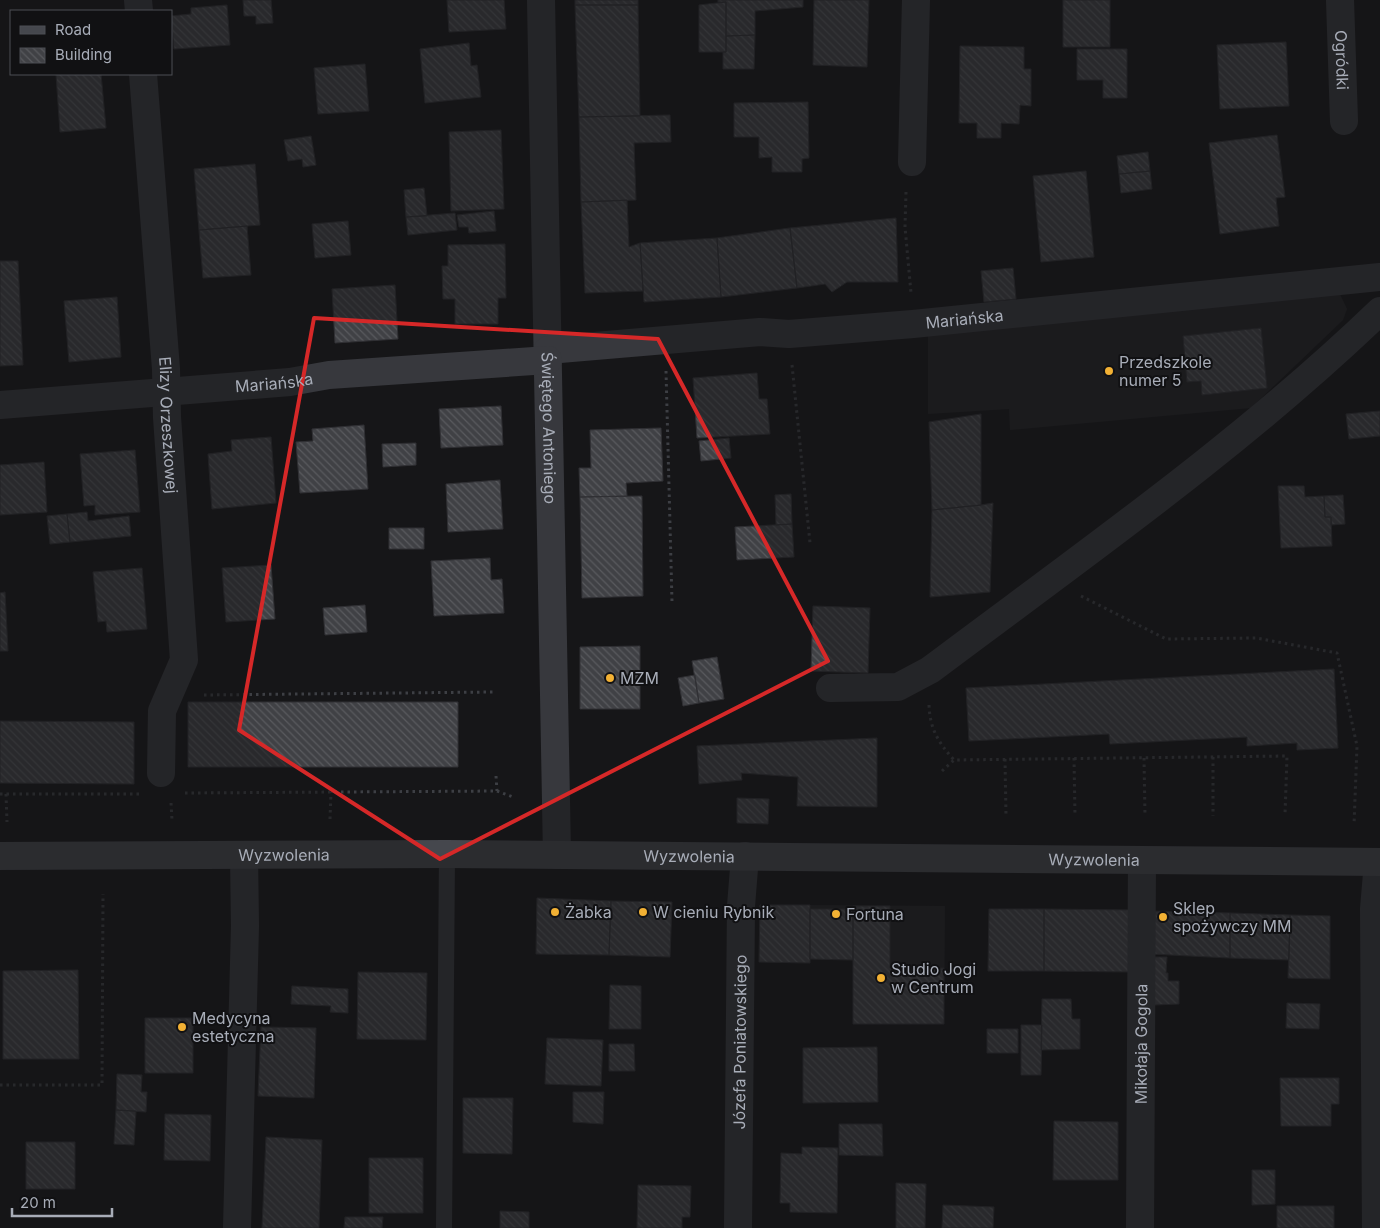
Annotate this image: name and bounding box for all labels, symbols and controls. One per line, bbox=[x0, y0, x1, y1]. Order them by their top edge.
legend bbox=[10, 10, 172, 75]
text: Road bbox=[55, 20, 91, 39]
street label: Ogródki bbox=[1331, 30, 1353, 90]
text: Building bbox=[55, 45, 112, 64]
street label: Mariańska bbox=[925, 305, 1004, 333]
street label: Świętego Antoniego bbox=[538, 352, 560, 504]
place label: Przedszkole numer 5 bbox=[1119, 352, 1211, 390]
street label: Elizy Orzeszkowej bbox=[155, 356, 182, 494]
marker: Przedszkole numer 5 bbox=[1103, 365, 1115, 377]
street label: Mariańska bbox=[234, 368, 315, 396]
place label: MZM bbox=[620, 668, 659, 688]
marker: MZM bbox=[604, 672, 616, 684]
street label: Wyzwolenia bbox=[238, 845, 330, 865]
street label: Wyzwolenia bbox=[643, 846, 735, 866]
street label: Wyzwolenia bbox=[1048, 849, 1140, 870]
place label: Sklep spożywczy MM bbox=[1173, 898, 1291, 936]
place label: Żabka bbox=[565, 902, 612, 922]
place label: W cieniu Rybnik bbox=[653, 902, 774, 922]
place label: Fortuna bbox=[846, 904, 904, 924]
marker: Żabka bbox=[549, 906, 561, 918]
marker: W cieniu Rybnik bbox=[637, 906, 649, 918]
marker: Fortuna bbox=[830, 908, 842, 920]
marker: Sklep spożywczy MM bbox=[1157, 911, 1169, 923]
street label: Józefa Poniatowskiego bbox=[729, 954, 751, 1130]
place label: Studio Jogi w Centrum bbox=[891, 959, 976, 997]
marker: Studio Jogi w Centrum bbox=[875, 972, 887, 984]
street label: Mikołaja Gogola bbox=[1131, 984, 1151, 1104]
place label: Medycyna estetyczna bbox=[192, 1008, 275, 1046]
marker: Medycyna estetyczna bbox=[176, 1021, 188, 1033]
scale bar bbox=[12, 1186, 112, 1218]
text: 20 m bbox=[20, 1193, 56, 1212]

